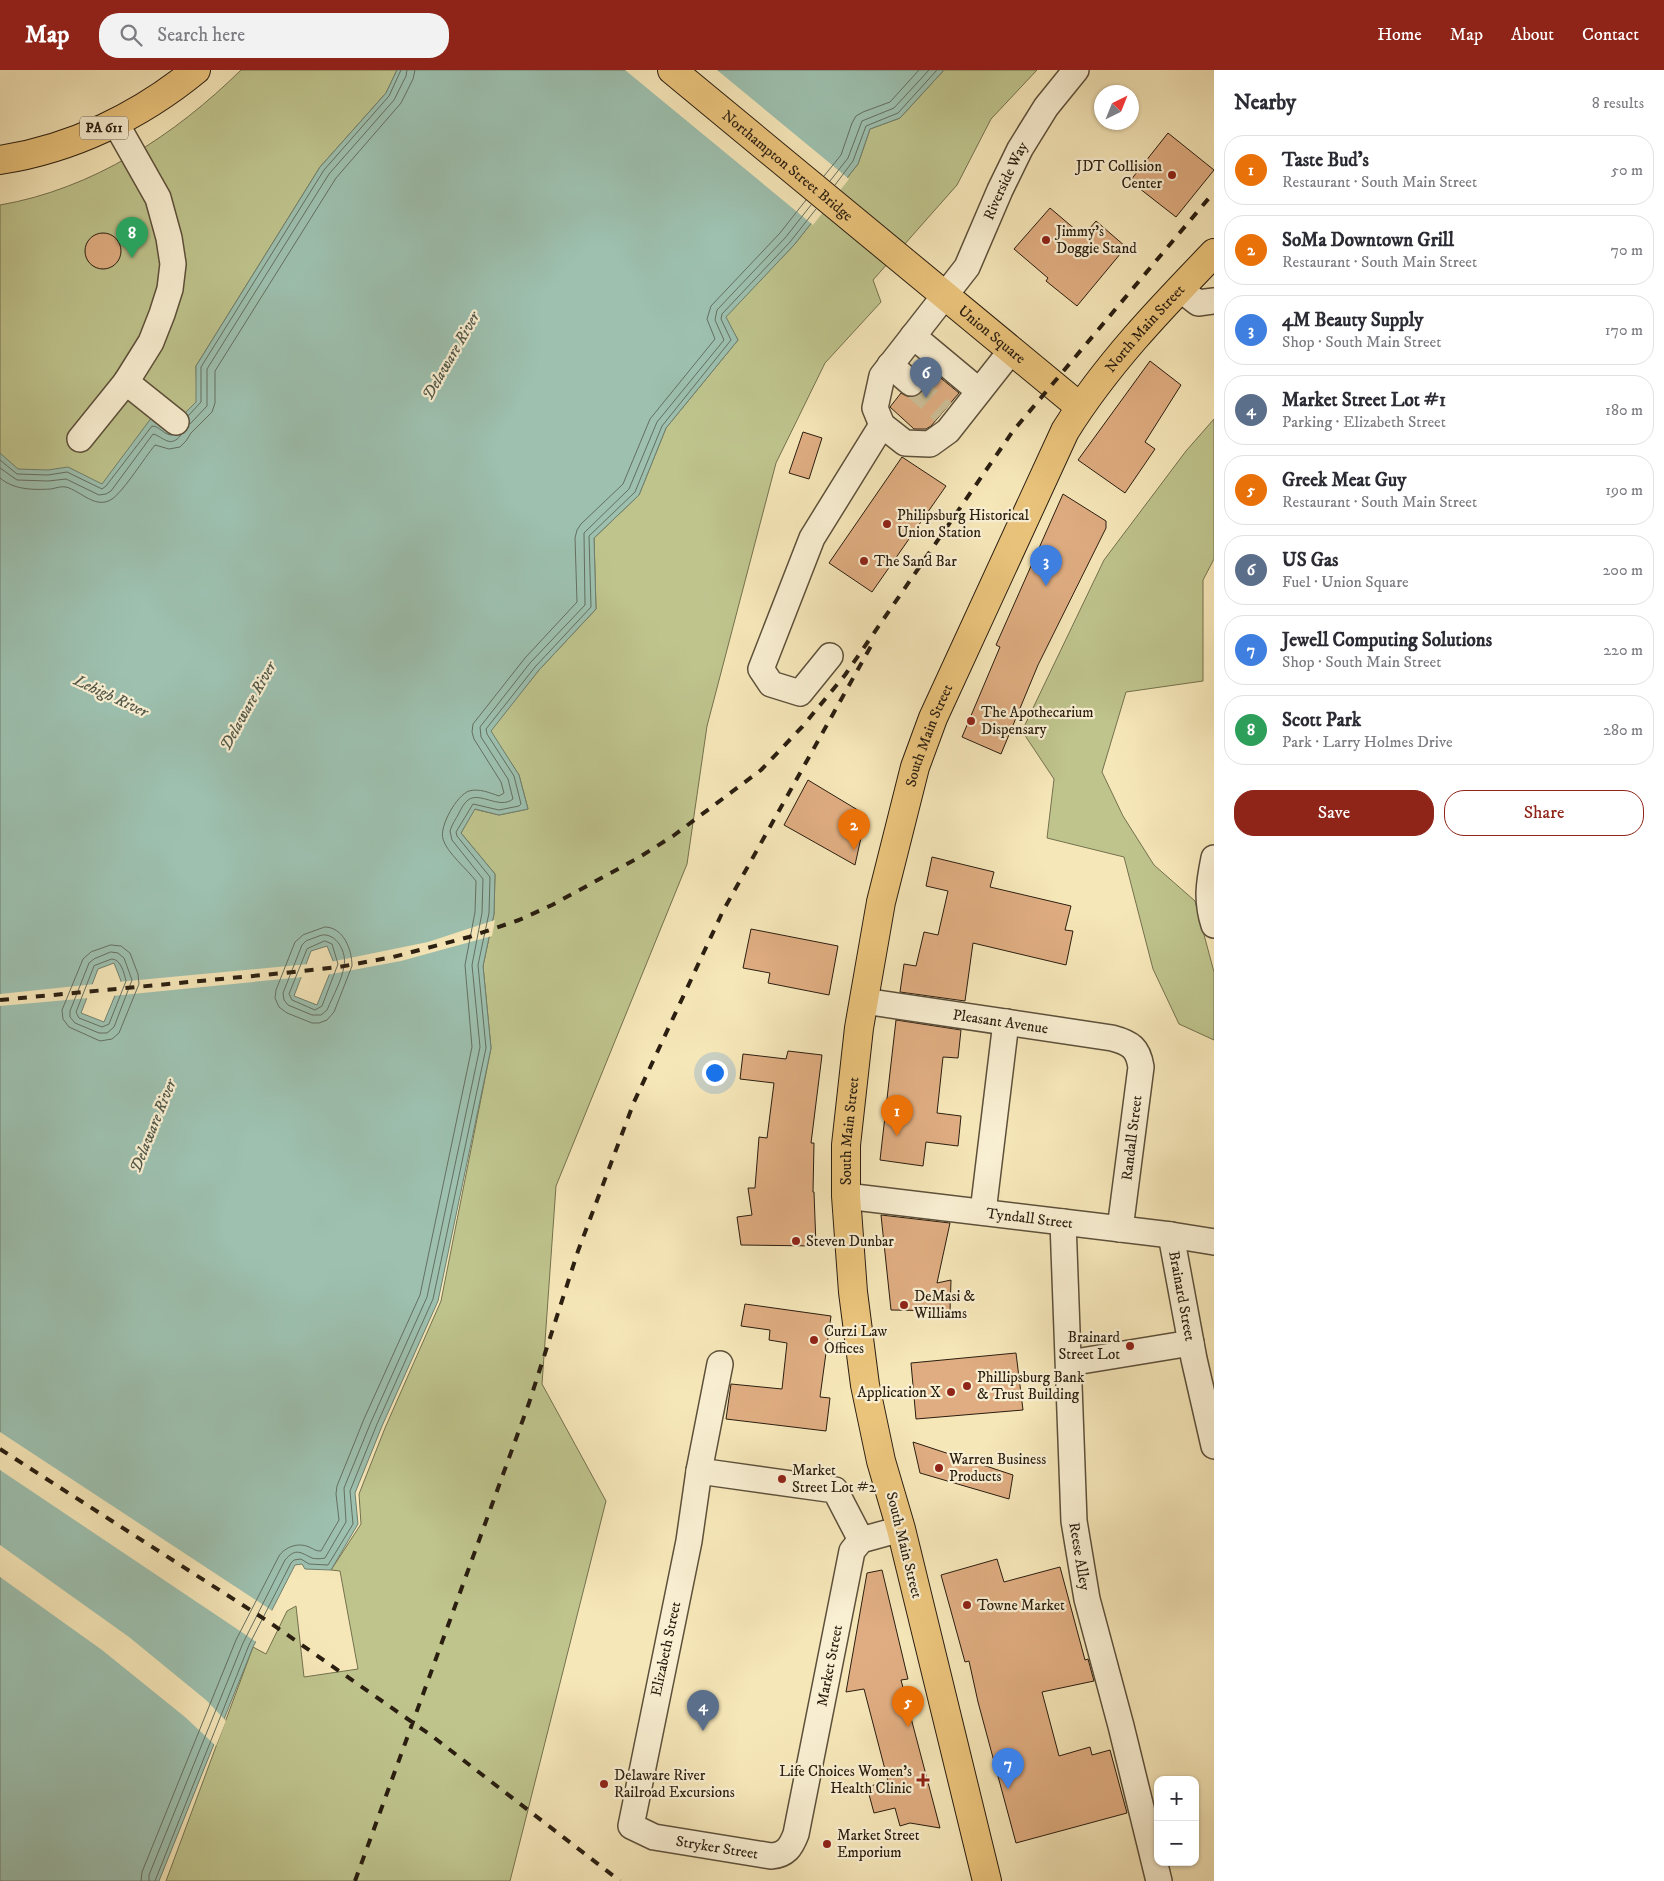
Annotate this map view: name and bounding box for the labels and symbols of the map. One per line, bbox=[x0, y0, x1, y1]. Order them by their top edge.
north arrow bbox=[1094, 85, 1139, 130]
street label: Northampton Street Bridge bbox=[718, 106, 857, 225]
road number: PA 611 bbox=[80, 116, 128, 140]
street label: Riverside Way bbox=[979, 137, 1032, 223]
place label: JDT Collision Center bbox=[1074, 157, 1162, 193]
marker: JDT Collision Center bbox=[1166, 169, 1178, 181]
pin: 8 bbox=[116, 217, 148, 258]
place label: Jimmy's Doggie Stand bbox=[1054, 222, 1137, 258]
marker: Jimmy's Doggie Stand bbox=[1040, 234, 1052, 246]
street label: North Main Street bbox=[1101, 280, 1189, 376]
street label: Union Square bbox=[954, 301, 1030, 368]
water label: Delaware River bbox=[418, 307, 485, 404]
pin: 6 bbox=[910, 357, 942, 398]
place label: Philipsburg Historical Union Station bbox=[897, 506, 1030, 542]
marker: Philipsburg Historical Union Station bbox=[881, 518, 893, 530]
pin: 3 bbox=[1030, 545, 1062, 586]
place label: The Sand Bar bbox=[874, 552, 957, 571]
marker: The Sand Bar bbox=[858, 555, 870, 567]
water label: Delaware River bbox=[215, 657, 281, 754]
water label: Lehigh River bbox=[70, 670, 152, 722]
street label: South Main Street bbox=[901, 681, 957, 789]
place label: The Apothecarium Dispensary bbox=[981, 703, 1094, 739]
marker: The Apothecarium Dispensary bbox=[965, 715, 977, 727]
pin: 2 bbox=[838, 809, 870, 850]
street label: Pleasant Avenue bbox=[952, 1005, 1049, 1038]
your location bbox=[702, 1060, 728, 1086]
water label: Delaware River bbox=[125, 1075, 181, 1175]
street label: South Main Street bbox=[836, 1076, 863, 1185]
street label: Randall Street bbox=[1117, 1094, 1147, 1182]
pin: 1 bbox=[881, 1095, 913, 1136]
street label: Tyndall Street bbox=[985, 1203, 1074, 1233]
place label: Steven Dunbar bbox=[806, 1232, 894, 1251]
marker: Steven Dunbar bbox=[790, 1235, 802, 1247]
street label: Brainard Street bbox=[1165, 1249, 1200, 1343]
place label: DeMasi & Williams bbox=[913, 1287, 976, 1323]
marker: DeMasi & Williams bbox=[898, 1299, 910, 1311]
place label: Curzi Law Offices bbox=[824, 1322, 888, 1358]
place label: Brainard Street Lot bbox=[1058, 1328, 1121, 1364]
marker: Curzi Law Offices bbox=[808, 1334, 820, 1346]
marker: Brainard Street Lot bbox=[1124, 1340, 1136, 1352]
place label: Phillipsburg Bank & Trust Building bbox=[977, 1368, 1085, 1404]
marker: Phillipsburg Bank & Trust Building bbox=[961, 1380, 973, 1392]
place label: Application X bbox=[857, 1383, 941, 1402]
marker: Application X bbox=[945, 1386, 957, 1398]
place label: Warren Business Products bbox=[948, 1450, 1046, 1486]
place label: Market Street Lot #2 bbox=[792, 1461, 877, 1497]
marker: Warren Business Products bbox=[933, 1462, 945, 1474]
marker: Market Street Lot #2 bbox=[776, 1473, 788, 1485]
street label: South Main Street bbox=[882, 1490, 926, 1600]
street label: Reese Alley bbox=[1065, 1521, 1095, 1593]
place label: Towne Market bbox=[977, 1596, 1065, 1615]
marker: Towne Market bbox=[961, 1599, 973, 1611]
street label: Elizabeth Street bbox=[647, 1600, 685, 1698]
street label: Market Street bbox=[812, 1623, 847, 1708]
pin: 5 bbox=[892, 1686, 924, 1727]
pin: 4 bbox=[687, 1690, 719, 1731]
pin: 7 bbox=[992, 1748, 1024, 1789]
place label: Life Choices Women's Health Clinic bbox=[779, 1762, 913, 1798]
place label: Delaware River Railroad Excursions bbox=[614, 1766, 735, 1802]
marker: Life Choices Women's Health Clinic bbox=[916, 1773, 930, 1787]
marker: Delaware River Railroad Excursions bbox=[598, 1778, 610, 1790]
place label: Market Street Emporium bbox=[837, 1826, 920, 1862]
street label: Stryker Street bbox=[675, 1831, 760, 1863]
marker: Market Street Emporium bbox=[821, 1838, 833, 1850]

